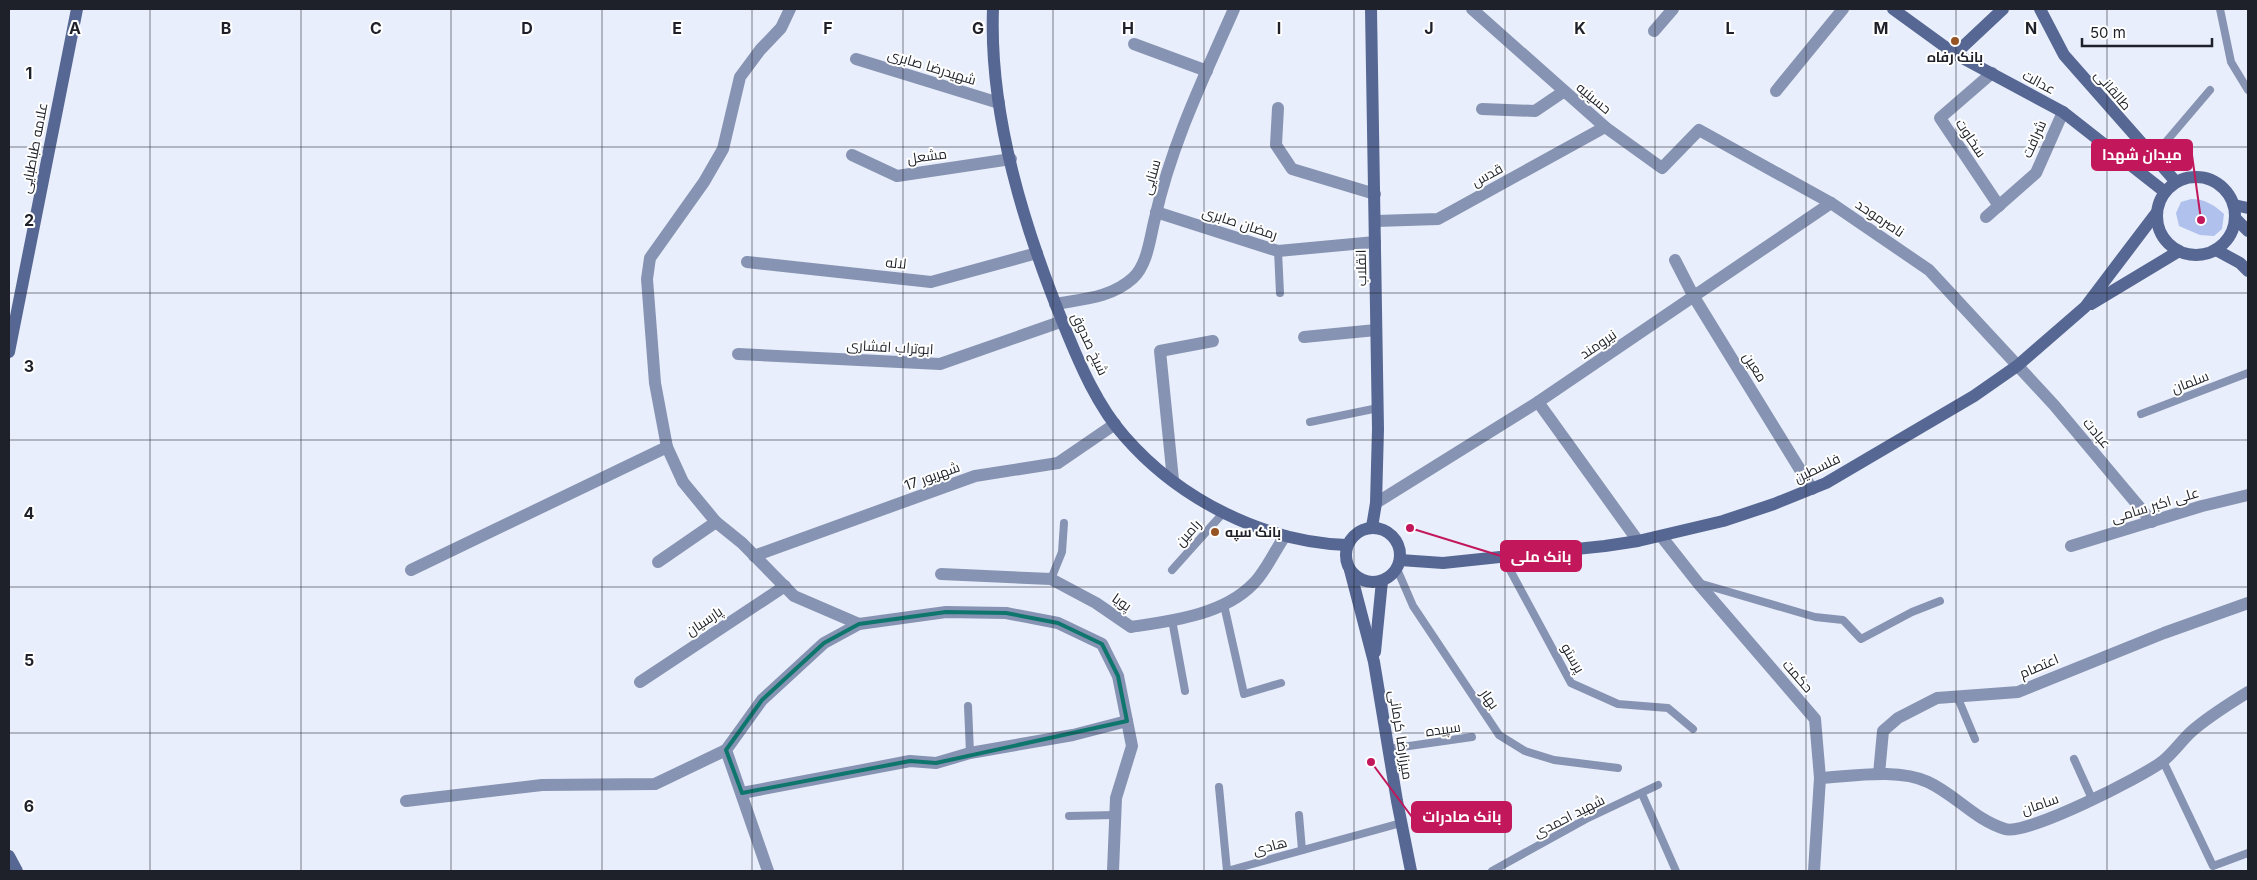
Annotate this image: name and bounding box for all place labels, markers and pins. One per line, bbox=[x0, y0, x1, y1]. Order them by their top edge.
marker: بانک رفاه bbox=[1949, 35, 1961, 47]
place label: بانک رفاه bbox=[1927, 48, 1983, 65]
callout: میدان شهدا bbox=[2092, 140, 2192, 170]
place label: بانک سپه bbox=[1225, 523, 1281, 542]
marker: بانک سپه bbox=[1209, 526, 1221, 538]
callout: بانک ملی bbox=[1501, 541, 1581, 571]
callout: بانک صادرات bbox=[1412, 802, 1511, 832]

